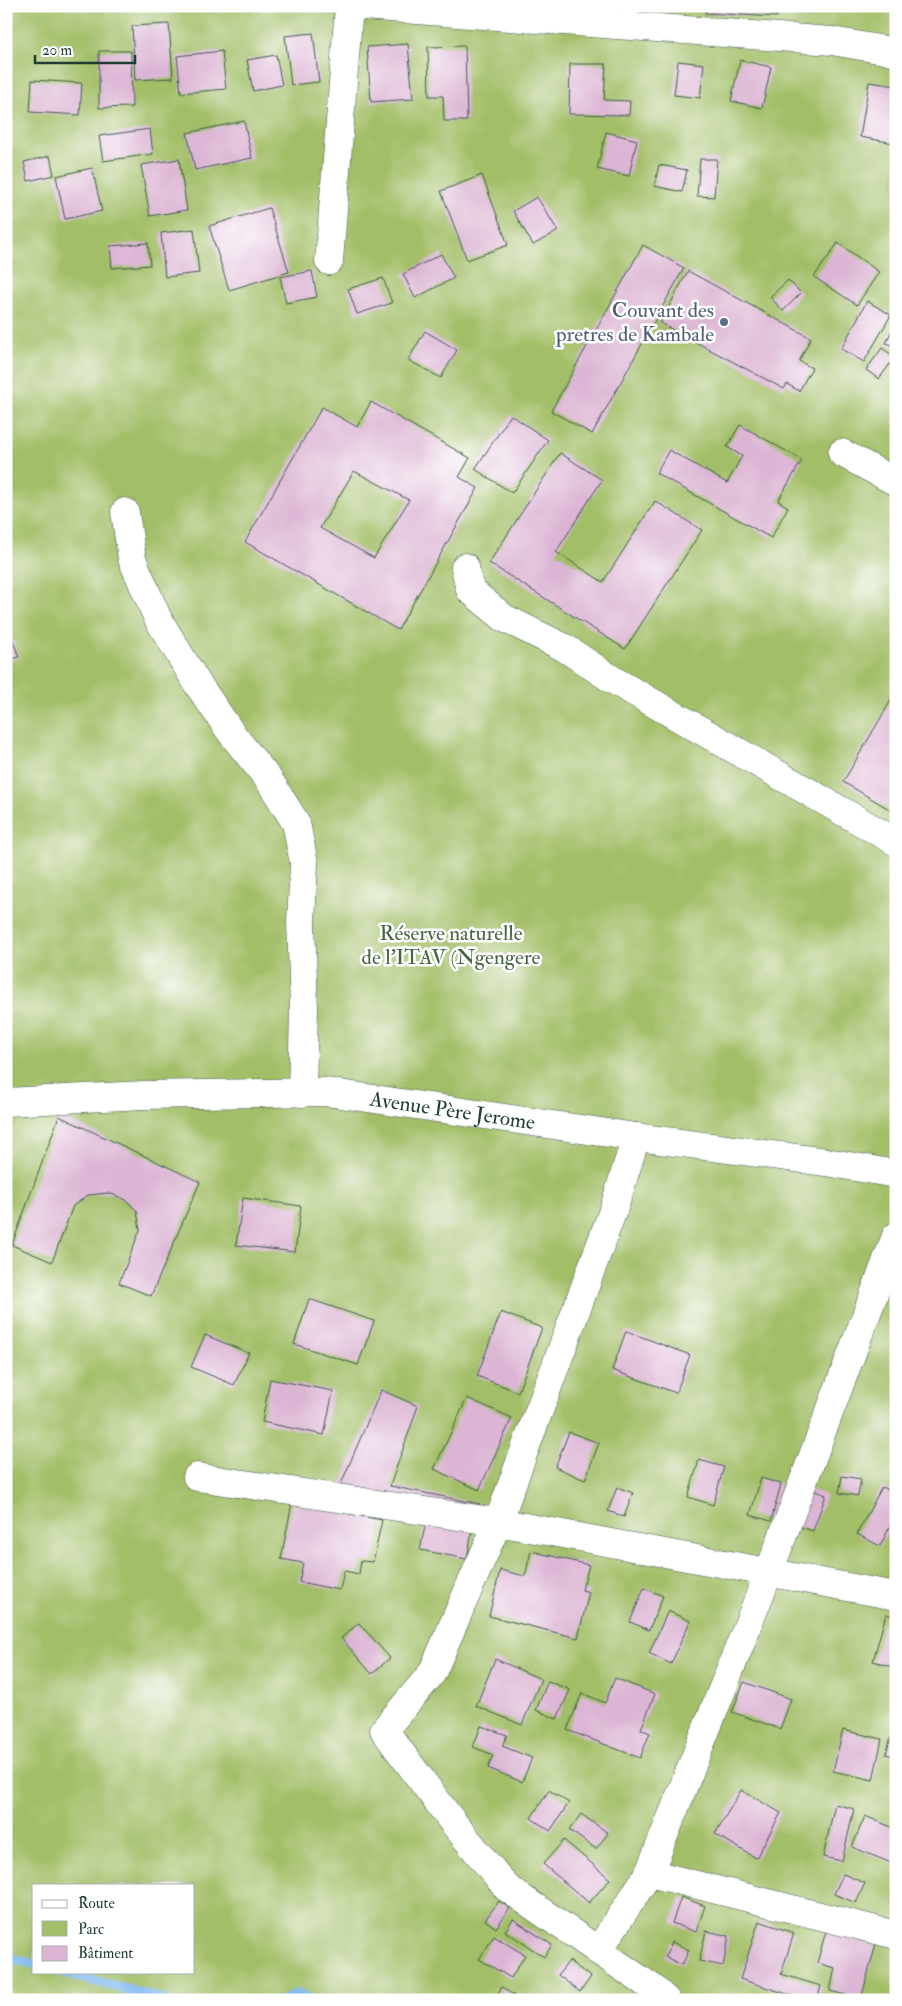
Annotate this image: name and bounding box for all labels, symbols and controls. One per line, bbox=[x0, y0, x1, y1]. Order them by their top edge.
scale bar bbox=[35, 32, 135, 64]
text: 20 m bbox=[42, 41, 72, 60]
place label: Couvant des pretres de Kambale bbox=[555, 297, 714, 348]
marker: Couvant des pretres de Kambale bbox=[718, 316, 730, 328]
park label: Réserve naturelle de l'ITAV (Ngengere bbox=[362, 920, 541, 971]
street label: Avenue Père Jerome bbox=[367, 1085, 537, 1136]
legend bbox=[32, 1884, 195, 1974]
text: Route bbox=[78, 1894, 115, 1913]
text: Parc bbox=[78, 1920, 104, 1939]
text: Bâtiment bbox=[78, 1944, 133, 1963]

